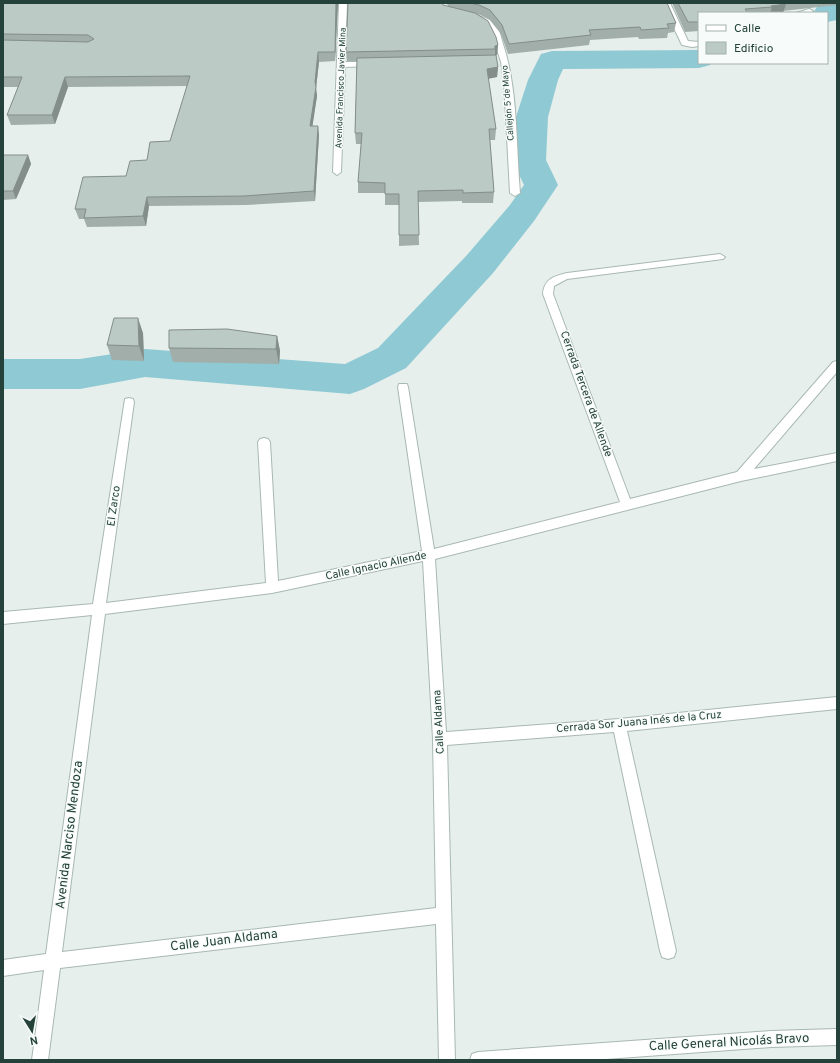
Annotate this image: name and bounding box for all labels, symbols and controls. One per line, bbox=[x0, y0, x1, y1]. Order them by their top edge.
legend bbox=[698, 12, 828, 64]
text: Calle bbox=[734, 21, 761, 37]
street label: Avenida Francisco Javier Mina bbox=[333, 27, 349, 149]
text: Edificio bbox=[734, 41, 774, 57]
street label: Callejón 5 de Mayo bbox=[499, 65, 517, 141]
street label: Cerrada Tercera de Allende bbox=[557, 329, 615, 459]
street label: El Zarco bbox=[104, 485, 124, 527]
street label: Calle Ignacio Allende bbox=[324, 548, 428, 584]
street label: Calle Aldama bbox=[430, 689, 448, 755]
street label: Cerrada Sor Juana Inés de la Cruz bbox=[556, 708, 722, 736]
street label: Avenida Narciso Mendoza bbox=[53, 760, 87, 910]
street label: Calle Juan Aldama bbox=[169, 926, 279, 956]
north arrow bbox=[12, 1011, 52, 1051]
street label: Calle General Nicolás Bravo bbox=[648, 1031, 810, 1055]
text: N bbox=[29, 1032, 39, 1047]

